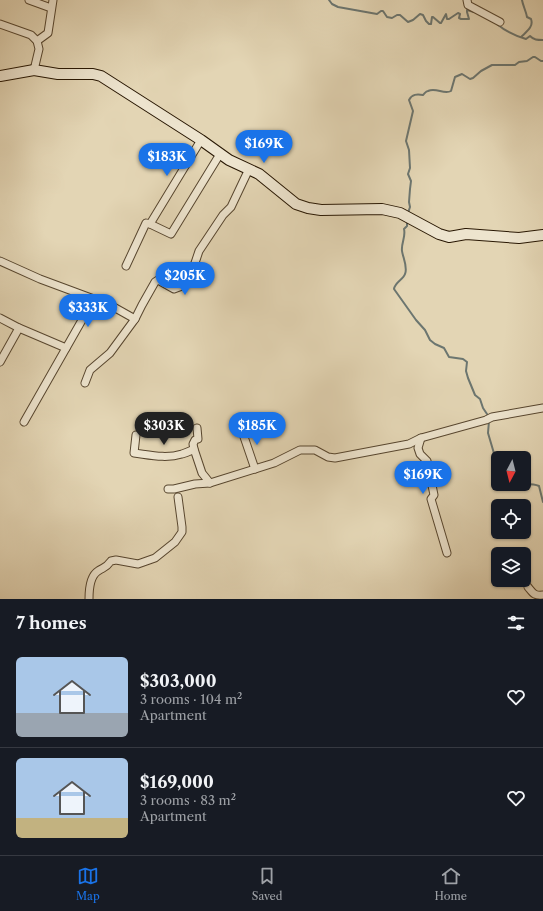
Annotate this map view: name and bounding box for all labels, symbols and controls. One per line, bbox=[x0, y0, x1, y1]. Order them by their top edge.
pin: $169K bbox=[236, 130, 292, 164]
text: $169K bbox=[244, 135, 284, 151]
pin: $183K bbox=[139, 143, 195, 177]
text: $183K bbox=[148, 148, 186, 164]
pin: $205K bbox=[157, 262, 213, 296]
text: $205K bbox=[165, 267, 205, 283]
pin: $333K bbox=[60, 294, 116, 328]
text: $333K bbox=[68, 299, 108, 315]
pin: $303K bbox=[136, 412, 192, 446]
pin: $185K bbox=[229, 412, 285, 446]
text: $303K bbox=[144, 417, 184, 433]
text: $185K bbox=[238, 417, 276, 433]
north arrow bbox=[491, 451, 531, 491]
map controls bbox=[491, 451, 531, 587]
pin: $169K bbox=[395, 461, 451, 495]
text: $169K bbox=[403, 466, 443, 482]
button: locate bbox=[491, 499, 531, 539]
button: layers bbox=[491, 547, 531, 587]
icon: filters bbox=[505, 612, 527, 634]
text: 7 homes bbox=[16, 613, 87, 633]
text: $303,000 bbox=[140, 671, 217, 691]
icon: home bbox=[48, 673, 96, 721]
icon: heart bbox=[505, 686, 527, 708]
text: 3 rooms · 104 m² bbox=[140, 691, 242, 707]
text: Apartment bbox=[140, 707, 207, 723]
text: $169,000 bbox=[140, 772, 214, 792]
icon: home bbox=[48, 774, 96, 822]
icon: heart bbox=[505, 787, 527, 809]
text: 3 rooms · 83 m² bbox=[140, 792, 236, 808]
text: Apartment bbox=[140, 808, 207, 824]
tab: Map bbox=[76, 865, 100, 903]
tab: Saved bbox=[252, 865, 282, 903]
tab: Home bbox=[435, 865, 467, 903]

